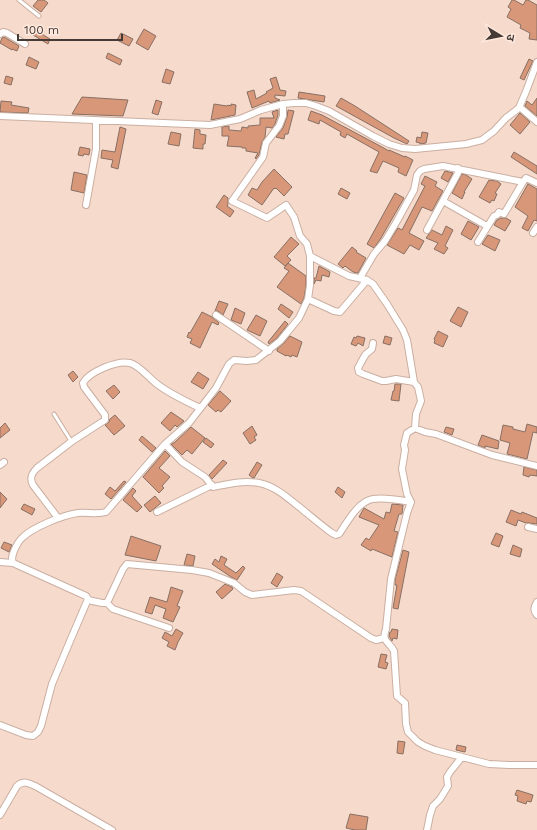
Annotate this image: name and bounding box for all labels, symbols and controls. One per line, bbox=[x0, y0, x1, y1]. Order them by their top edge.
scale bar bbox=[18, 16, 122, 42]
north arrow bbox=[481, 16, 521, 56]
text: 100 m bbox=[24, 23, 59, 37]
text: उ bbox=[503, 33, 517, 43]

